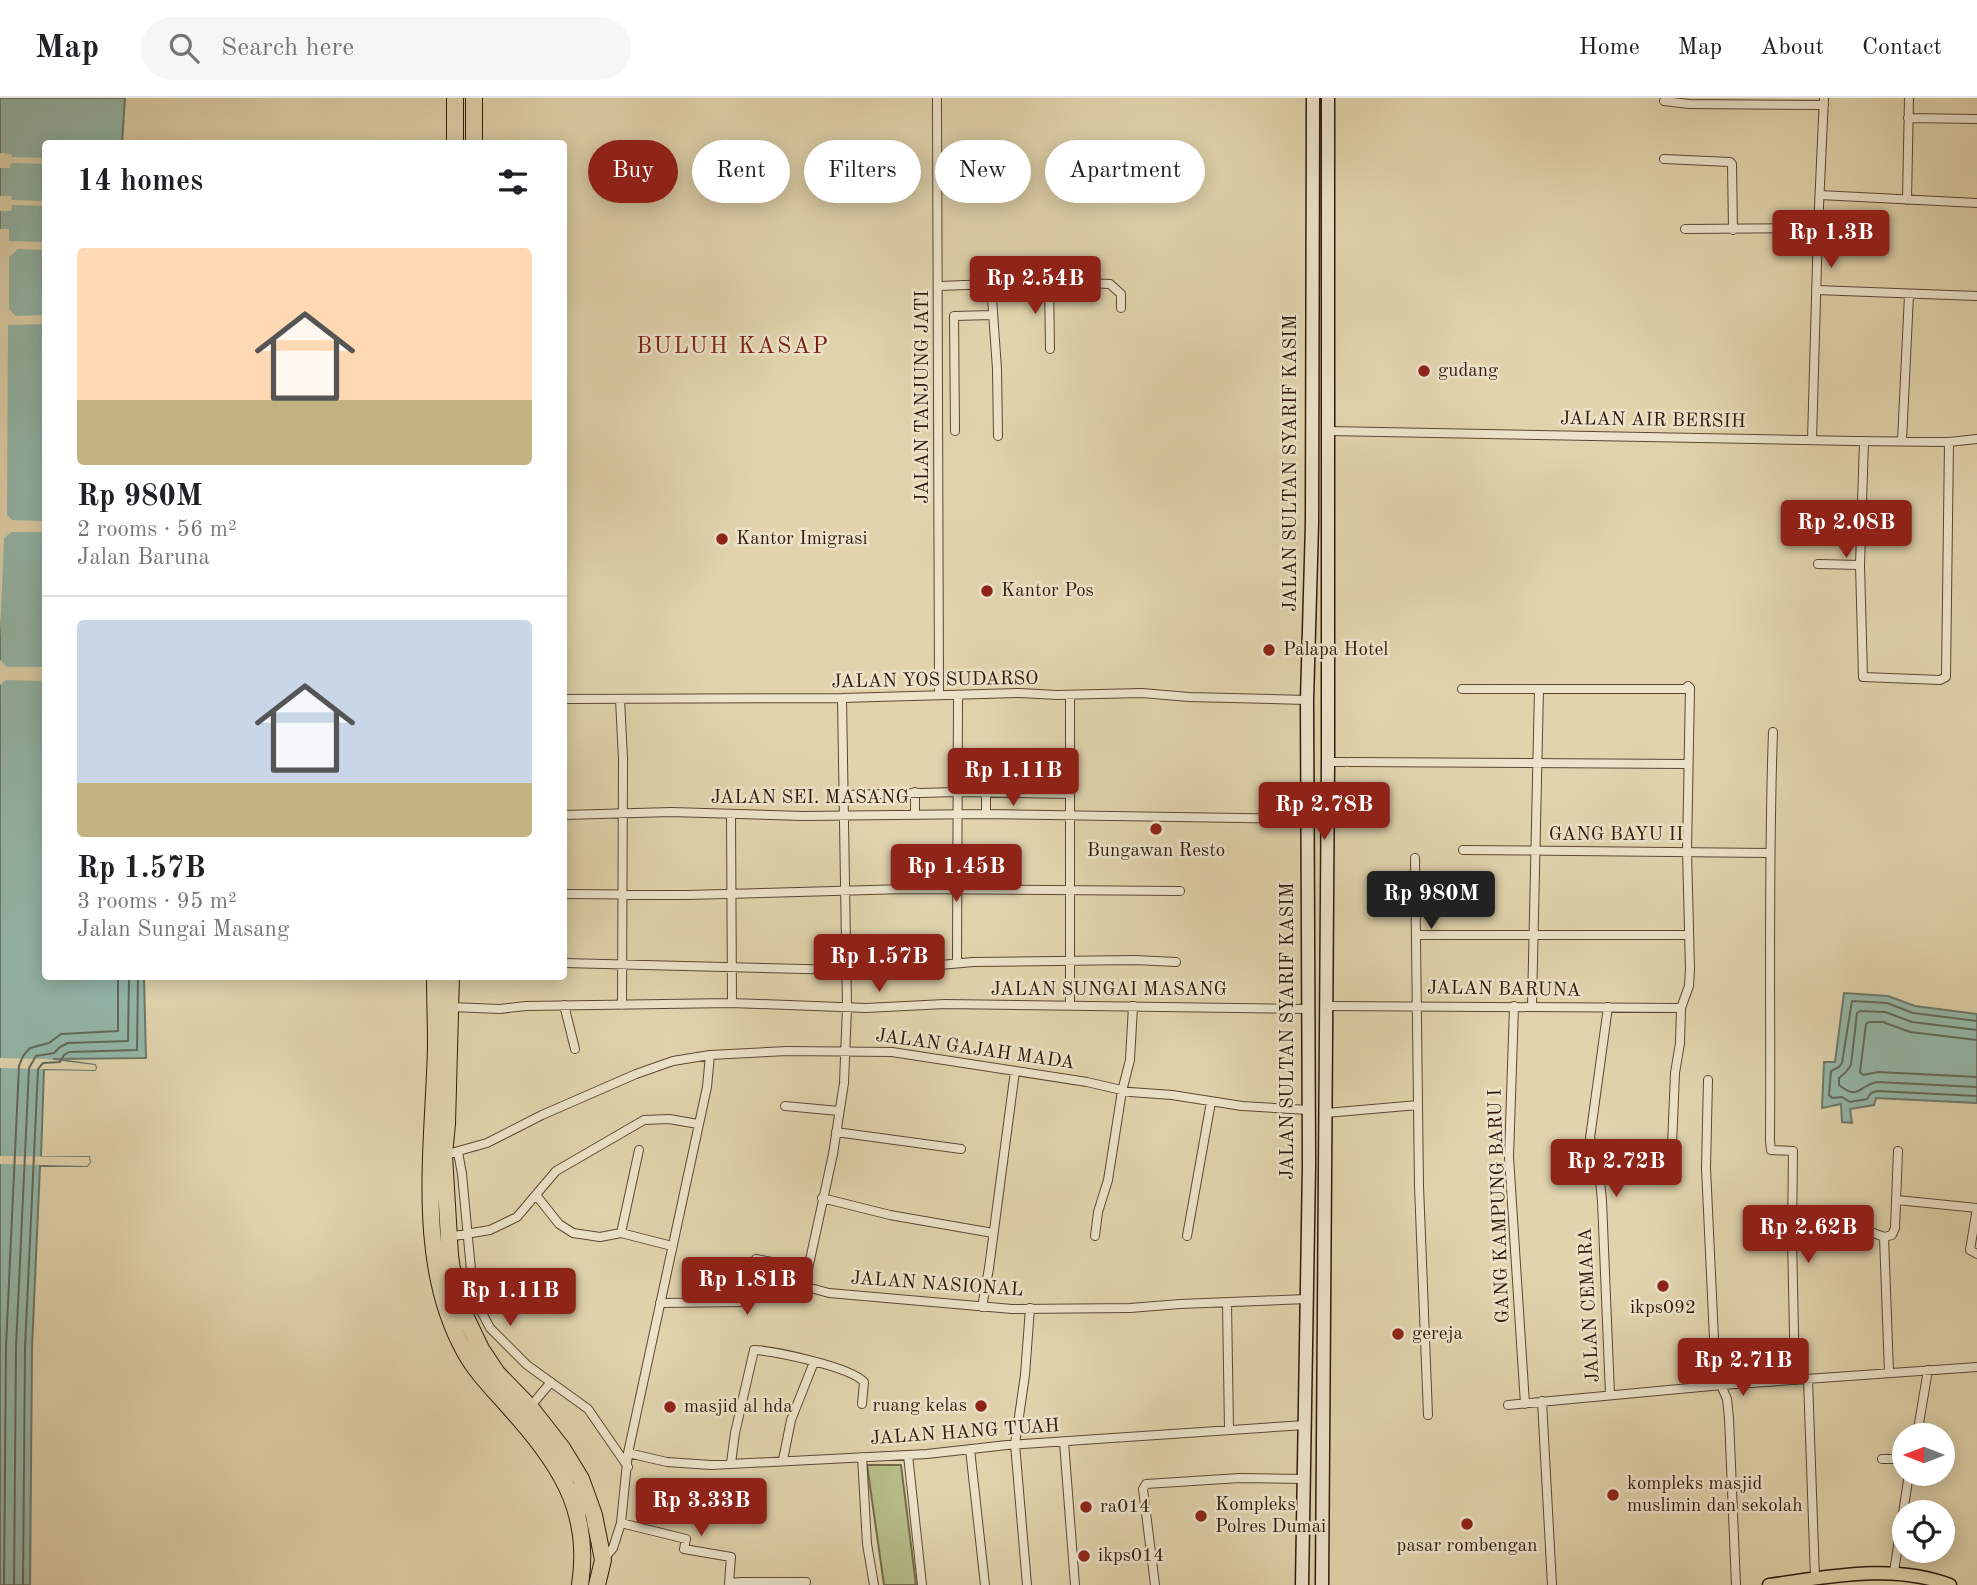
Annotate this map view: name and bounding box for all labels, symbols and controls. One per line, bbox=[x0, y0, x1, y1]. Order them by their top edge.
search box bbox=[141, 17, 631, 80]
icon: search bbox=[165, 29, 203, 67]
text: Map bbox=[35, 32, 99, 65]
text: Search here bbox=[221, 35, 354, 61]
text: Home bbox=[1579, 36, 1640, 60]
text: Map bbox=[1678, 36, 1722, 60]
text: About bbox=[1760, 36, 1824, 60]
text: Contact bbox=[1862, 36, 1942, 60]
chip: Buy bbox=[588, 140, 678, 203]
chip: Rent bbox=[692, 140, 790, 203]
chip: Filters bbox=[804, 140, 921, 203]
chip: New bbox=[935, 140, 1031, 203]
chip: Apartment bbox=[1045, 140, 1205, 203]
icon: filters bbox=[494, 163, 532, 201]
text: 14 homes bbox=[77, 167, 203, 197]
pin: Rp 1.3B bbox=[1766, 211, 1896, 270]
text: Rp 1.3B bbox=[1788, 221, 1874, 244]
pin: Rp 2.54B bbox=[963, 256, 1107, 316]
text: Rp 2.54B bbox=[986, 267, 1084, 290]
street label: JALAN TANJUNG JATI bbox=[914, 290, 933, 504]
icon: home bbox=[242, 293, 368, 419]
street label: JALAN SULTAN SYARIF KASIM bbox=[1282, 314, 1301, 612]
district label: BULUH KASAP bbox=[636, 335, 830, 358]
place label: gudang bbox=[1438, 362, 1499, 381]
marker: gudang bbox=[1416, 363, 1432, 379]
street label: JALAN AIR BERSIH bbox=[1560, 410, 1746, 432]
text: Rp 980M bbox=[77, 482, 203, 512]
pin: Rp 2.08B bbox=[1774, 500, 1918, 560]
text: Rp 2.08B bbox=[1797, 511, 1895, 534]
text: 2 rooms · 56 m² bbox=[77, 518, 237, 541]
place label: Kantor Imigrasi bbox=[736, 530, 868, 549]
marker: Kantor Imigrasi bbox=[714, 531, 730, 547]
text: Jalan Baruna bbox=[77, 546, 210, 569]
place label: Kantor Pos bbox=[1001, 582, 1094, 601]
marker: Kantor Pos bbox=[979, 583, 995, 599]
place label: Palapa Hotel bbox=[1283, 641, 1388, 660]
marker: Palapa Hotel bbox=[1261, 642, 1277, 658]
icon: home bbox=[242, 665, 368, 791]
street label: JALAN YOS SUDARSO bbox=[831, 670, 1039, 692]
pin: Rp 1.11B bbox=[941, 748, 1085, 808]
text: Rp 1.11B bbox=[964, 759, 1062, 782]
pin: Rp 2.78B bbox=[1252, 782, 1396, 842]
street label: JALAN SEI. MASANG bbox=[711, 789, 909, 808]
text: Rp 2.78B bbox=[1275, 793, 1373, 816]
marker: Bungawan Resto bbox=[1148, 821, 1164, 837]
street label: GANG BAYU II bbox=[1549, 826, 1683, 845]
place label: Bungawan Resto bbox=[1087, 842, 1225, 861]
pin: Rp 1.45B bbox=[884, 844, 1028, 904]
text: Rp 1.57B bbox=[77, 854, 206, 884]
text: Rp 1.45B bbox=[907, 855, 1005, 878]
pin: Rp 980M bbox=[1366, 872, 1496, 931]
street label: JALAN SULTAN SYARIF KASIM bbox=[1279, 882, 1298, 1180]
text: Rp 980M bbox=[1383, 882, 1479, 905]
text: 3 rooms · 95 m² bbox=[77, 890, 237, 913]
text: Jalan Sungai Masang bbox=[77, 918, 289, 941]
pin: Rp 1.57B bbox=[807, 934, 951, 994]
text: Rp 1.57B bbox=[830, 945, 928, 968]
street label: JALAN BARUNA bbox=[1427, 979, 1582, 1001]
street label: JALAN SUNGAI MASANG bbox=[991, 981, 1228, 1000]
street label: JALAN GAJAH MADA bbox=[874, 1027, 1076, 1073]
street label: GANG KAMPUNG BARU I bbox=[1486, 1089, 1514, 1323]
pin: Rp 2.72B bbox=[1544, 1140, 1688, 1199]
text: Rp 2.72B bbox=[1567, 1150, 1665, 1173]
pin: Rp 2.62B bbox=[1736, 1206, 1880, 1265]
text: Rp 2.62B bbox=[1759, 1216, 1857, 1239]
street label: JALAN CEMARA bbox=[1576, 1227, 1604, 1383]
pin: Rp 1.81B bbox=[675, 1258, 819, 1317]
pin: Rp 1.11B bbox=[438, 1268, 582, 1328]
text: Rp 1.81B bbox=[698, 1268, 796, 1291]
street label: JALAN NASIONAL bbox=[850, 1269, 1024, 1301]
marker: ikps092 bbox=[1655, 1278, 1671, 1294]
text: Rp 1.11B bbox=[461, 1279, 559, 1302]
place label: ikps092 bbox=[1630, 1299, 1696, 1318]
place label: gereja bbox=[1412, 1325, 1464, 1344]
marker: gereja bbox=[1390, 1326, 1406, 1342]
pin: Rp 2.71B bbox=[1671, 1338, 1815, 1398]
text: Rp 2.71B bbox=[1694, 1349, 1792, 1372]
place label: ruang kelas bbox=[872, 1397, 967, 1416]
place label: masjid al hda bbox=[684, 1398, 793, 1417]
marker: ruang kelas bbox=[973, 1398, 989, 1414]
marker: masjid al hda bbox=[662, 1399, 678, 1415]
street label: JALAN HANG TUAH bbox=[870, 1417, 1060, 1449]
north arrow bbox=[1892, 1423, 1955, 1486]
map controls bbox=[1892, 1423, 1955, 1563]
place label: kompleks masjid muslimin dan sekolah bbox=[1627, 1475, 1803, 1516]
pin: Rp 3.33B bbox=[629, 1478, 773, 1538]
marker: kompleks masjid muslimin dan sekolah bbox=[1605, 1487, 1621, 1503]
text: Rp 3.33B bbox=[652, 1489, 750, 1512]
place label: Kompleks Polres Dumai bbox=[1215, 1496, 1326, 1537]
place label: ra014 bbox=[1100, 1498, 1150, 1517]
marker: ra014 bbox=[1078, 1499, 1094, 1515]
button: locate bbox=[1892, 1500, 1955, 1563]
marker: Kompleks Polres Dumai bbox=[1193, 1508, 1209, 1524]
marker: pasar rombengan bbox=[1459, 1516, 1475, 1532]
place label: pasar rombengan bbox=[1397, 1537, 1537, 1556]
place label: ikps014 bbox=[1098, 1547, 1164, 1566]
marker: ikps014 bbox=[1076, 1548, 1092, 1564]

